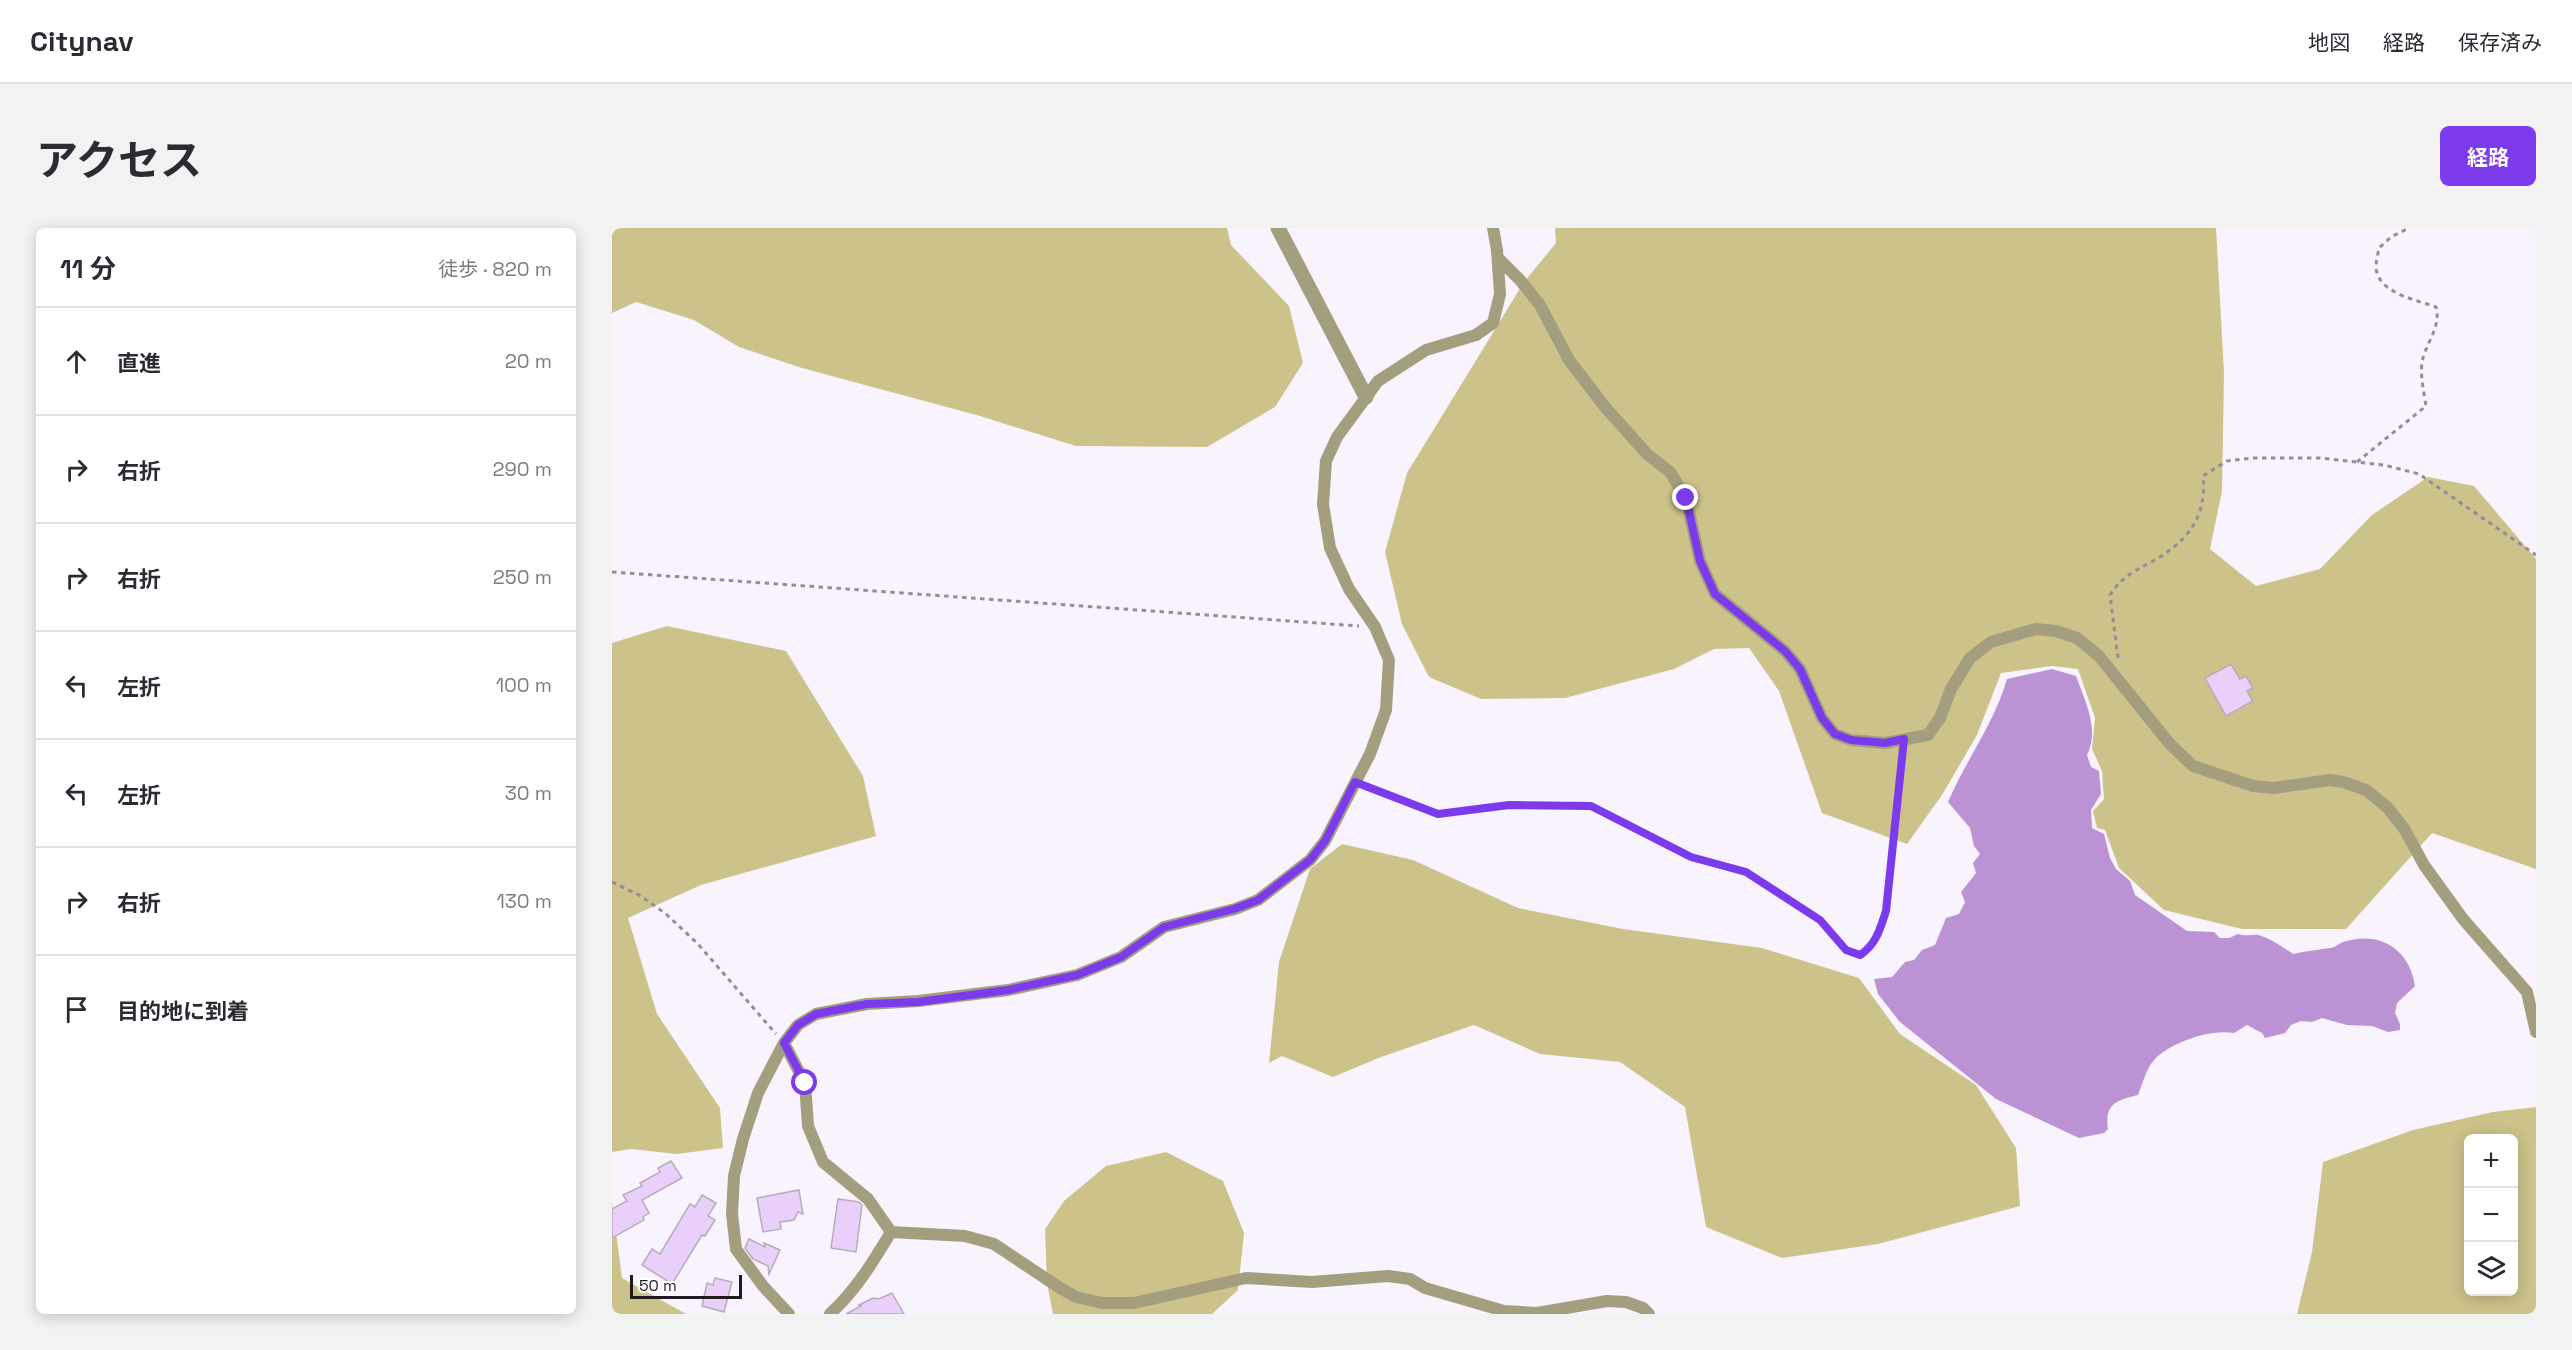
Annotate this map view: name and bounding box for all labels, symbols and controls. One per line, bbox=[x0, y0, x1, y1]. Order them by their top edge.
text: Citynav bbox=[30, 23, 134, 59]
text: 地図 bbox=[2308, 29, 2350, 56]
text: 経路 bbox=[2383, 29, 2425, 56]
text: 保存済み bbox=[2458, 29, 2542, 56]
button: 経路 bbox=[2440, 126, 2536, 186]
text: アクセス bbox=[36, 134, 202, 187]
text: 11 分 bbox=[60, 252, 116, 286]
text: 徒歩 · 820 m bbox=[438, 256, 552, 282]
icon: ahead bbox=[60, 345, 93, 378]
text: 20 m bbox=[505, 348, 552, 374]
text: 直進 bbox=[117, 349, 161, 377]
icon: right bbox=[60, 453, 93, 486]
text: 290 m bbox=[493, 456, 552, 482]
text: 右折 bbox=[117, 457, 161, 485]
route end bbox=[1672, 484, 1698, 510]
icon: right bbox=[60, 561, 93, 594]
text: 250 m bbox=[493, 564, 552, 590]
text: 右折 bbox=[117, 565, 161, 593]
icon: left bbox=[60, 669, 93, 702]
text: 100 m bbox=[496, 672, 552, 698]
text: 左折 bbox=[117, 673, 161, 701]
icon: left bbox=[60, 777, 93, 810]
text: 30 m bbox=[505, 780, 552, 806]
text: 左折 bbox=[117, 781, 161, 809]
icon: right bbox=[60, 885, 93, 918]
text: 130 m bbox=[496, 888, 552, 914]
text: 右折 bbox=[117, 889, 161, 917]
icon: arrive bbox=[60, 993, 93, 1026]
text: 目的地に到着 bbox=[117, 997, 249, 1025]
route start bbox=[791, 1069, 817, 1095]
map controls bbox=[2464, 1134, 2518, 1296]
button: + bbox=[2464, 1134, 2518, 1188]
button: − bbox=[2464, 1188, 2518, 1242]
button: layers bbox=[2464, 1242, 2518, 1296]
scale bar bbox=[630, 1272, 742, 1300]
text: 50 m bbox=[639, 1275, 677, 1296]

